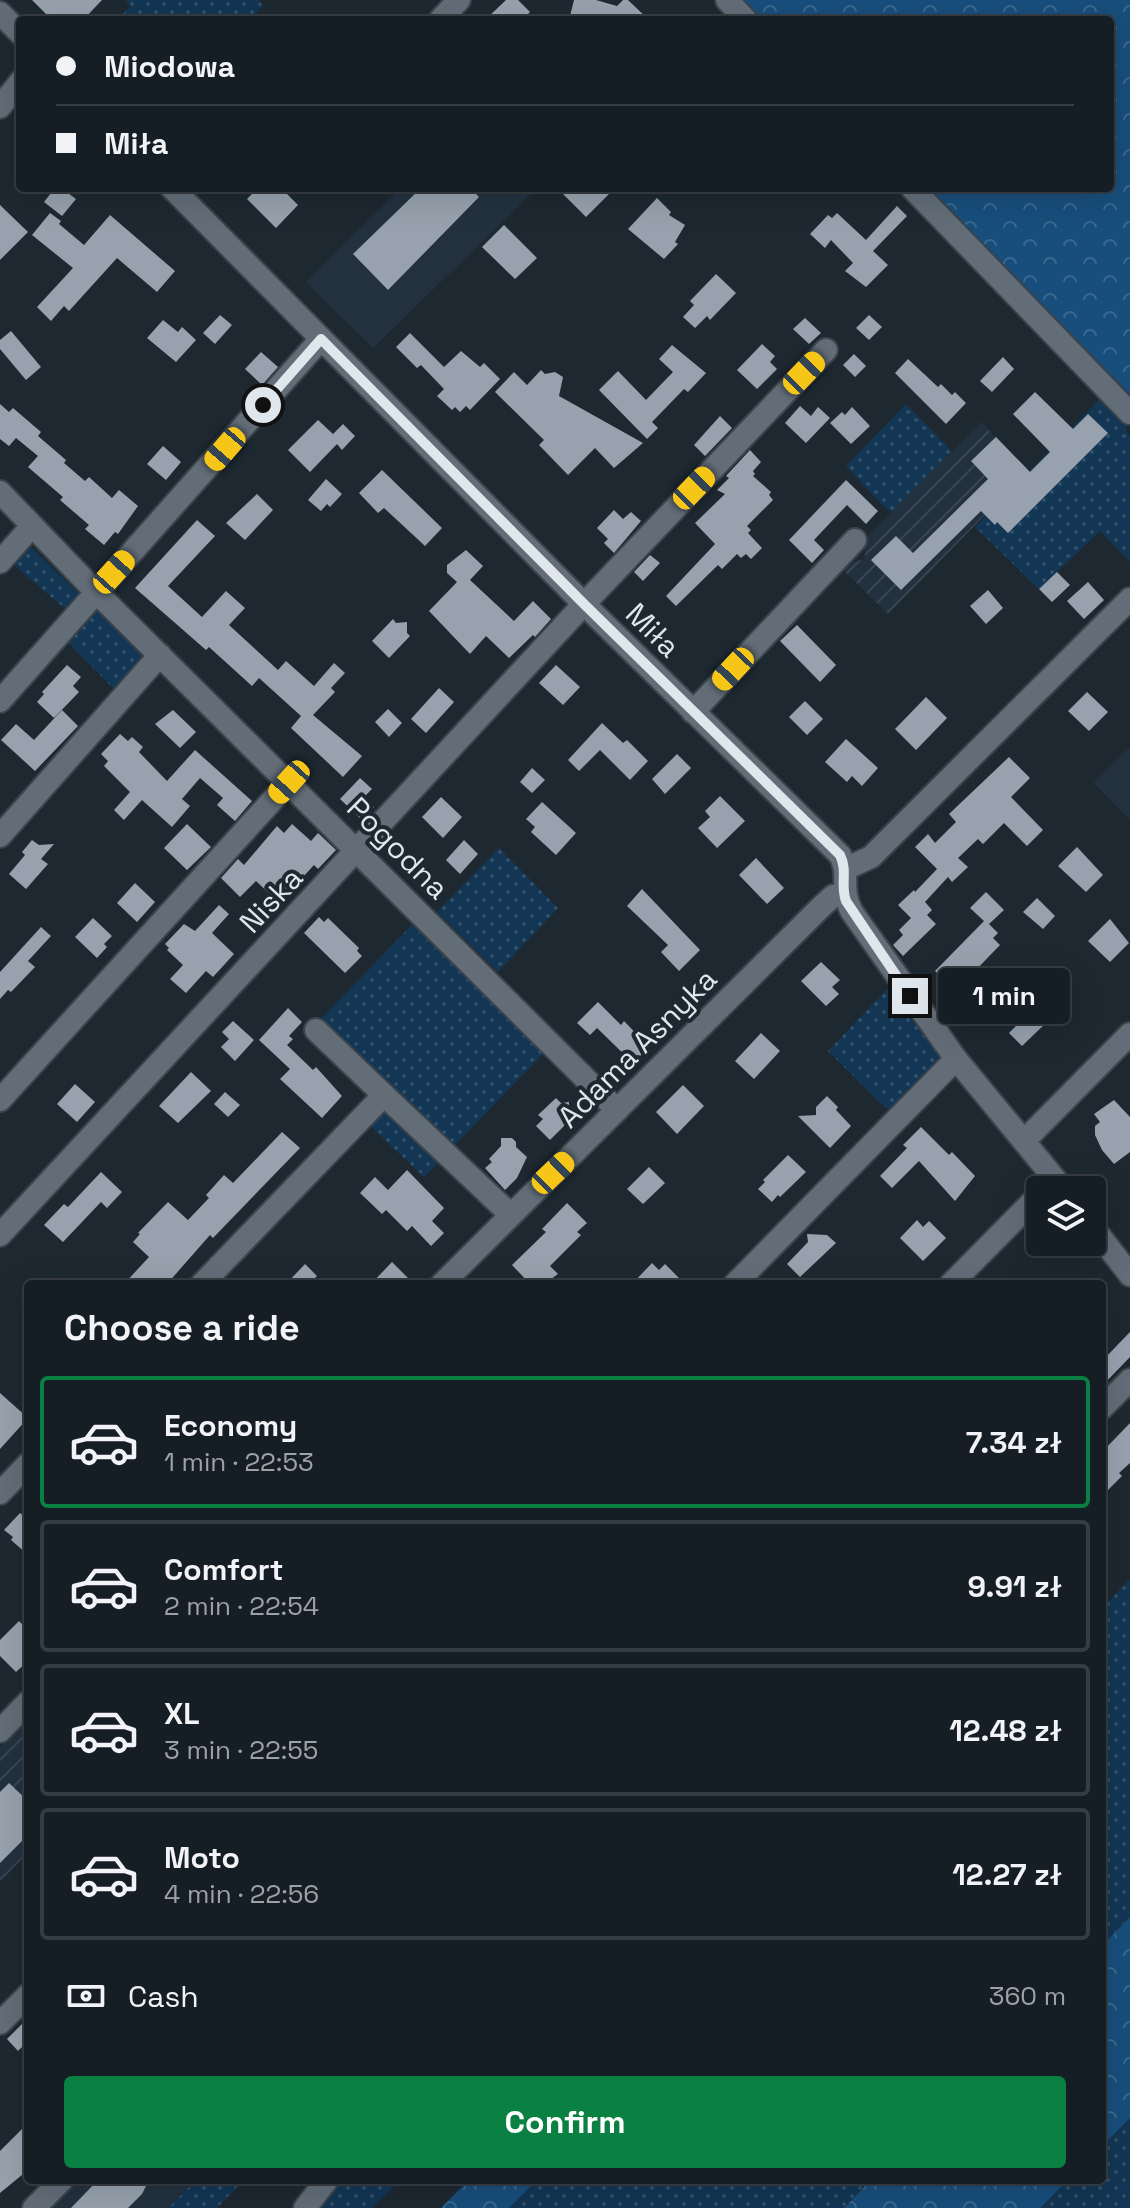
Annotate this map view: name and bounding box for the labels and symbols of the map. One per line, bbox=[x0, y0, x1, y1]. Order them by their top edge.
car bbox=[779, 347, 829, 399]
route start bbox=[245, 387, 281, 423]
car bbox=[200, 423, 250, 475]
car bbox=[669, 462, 719, 514]
car bbox=[89, 546, 139, 598]
street label: Miła bbox=[617, 594, 689, 666]
car bbox=[708, 643, 758, 695]
car bbox=[264, 756, 314, 808]
street label: Pogodna bbox=[339, 789, 457, 907]
street label: Niska bbox=[231, 859, 311, 941]
street label: Adama Asnyka bbox=[549, 960, 725, 1136]
callout: 1 min bbox=[938, 968, 1070, 1024]
route end bbox=[892, 978, 928, 1014]
car bbox=[527, 1148, 579, 1198]

